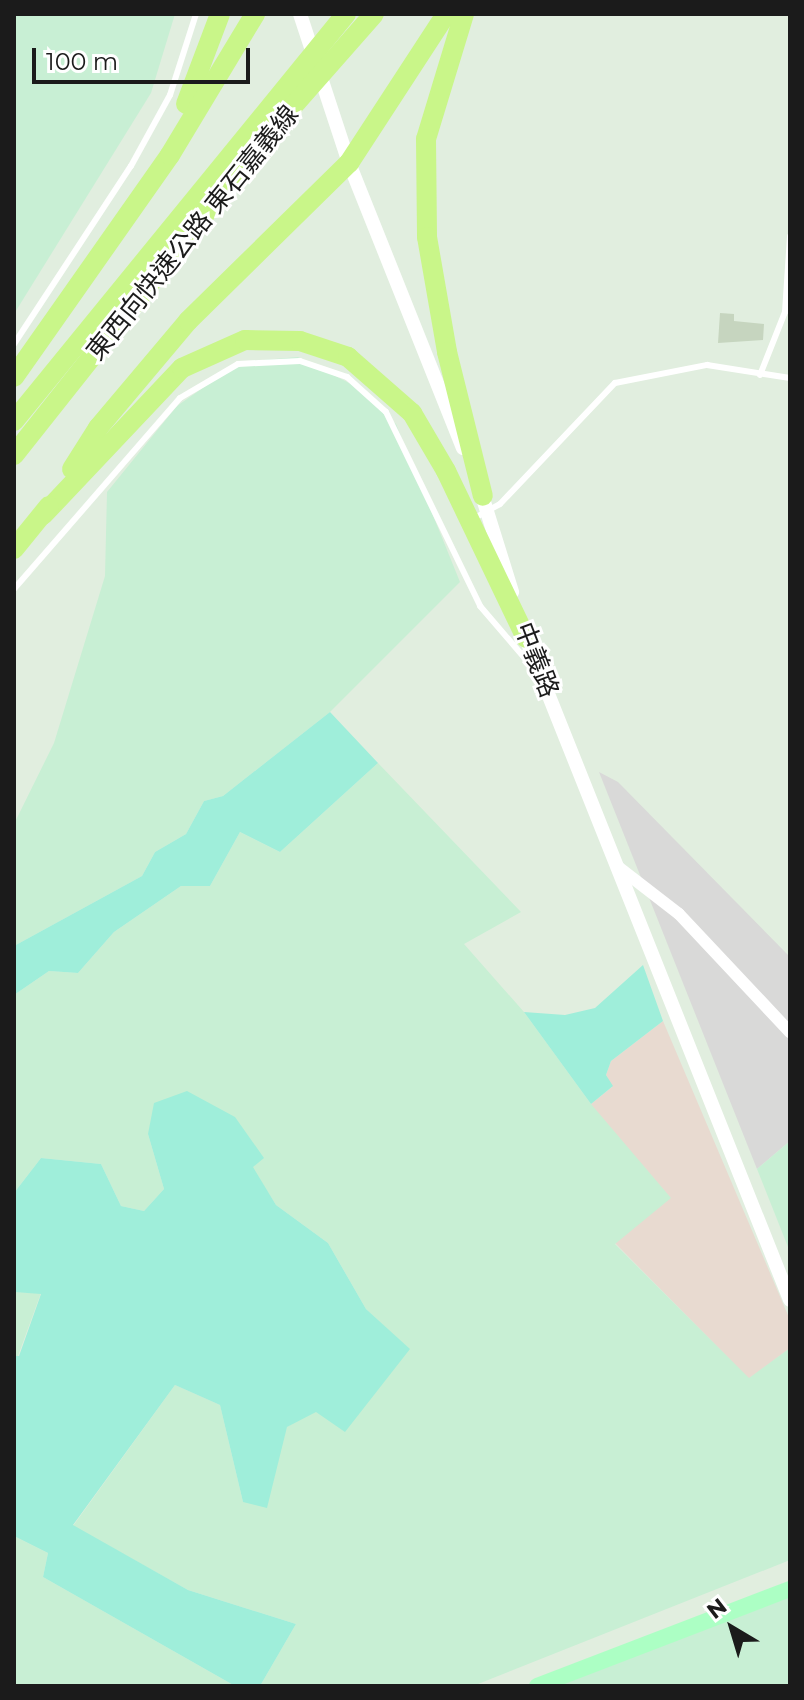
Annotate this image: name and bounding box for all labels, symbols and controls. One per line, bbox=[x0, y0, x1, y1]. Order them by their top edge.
scale bar bbox=[36, 32, 254, 82]
text: 100 m bbox=[46, 47, 118, 76]
street label: 東西向快速公路 東石嘉義線 bbox=[81, 99, 305, 367]
street label: 中義路 bbox=[507, 618, 565, 702]
north arrow bbox=[692, 1588, 772, 1668]
text: N bbox=[702, 1593, 732, 1625]

